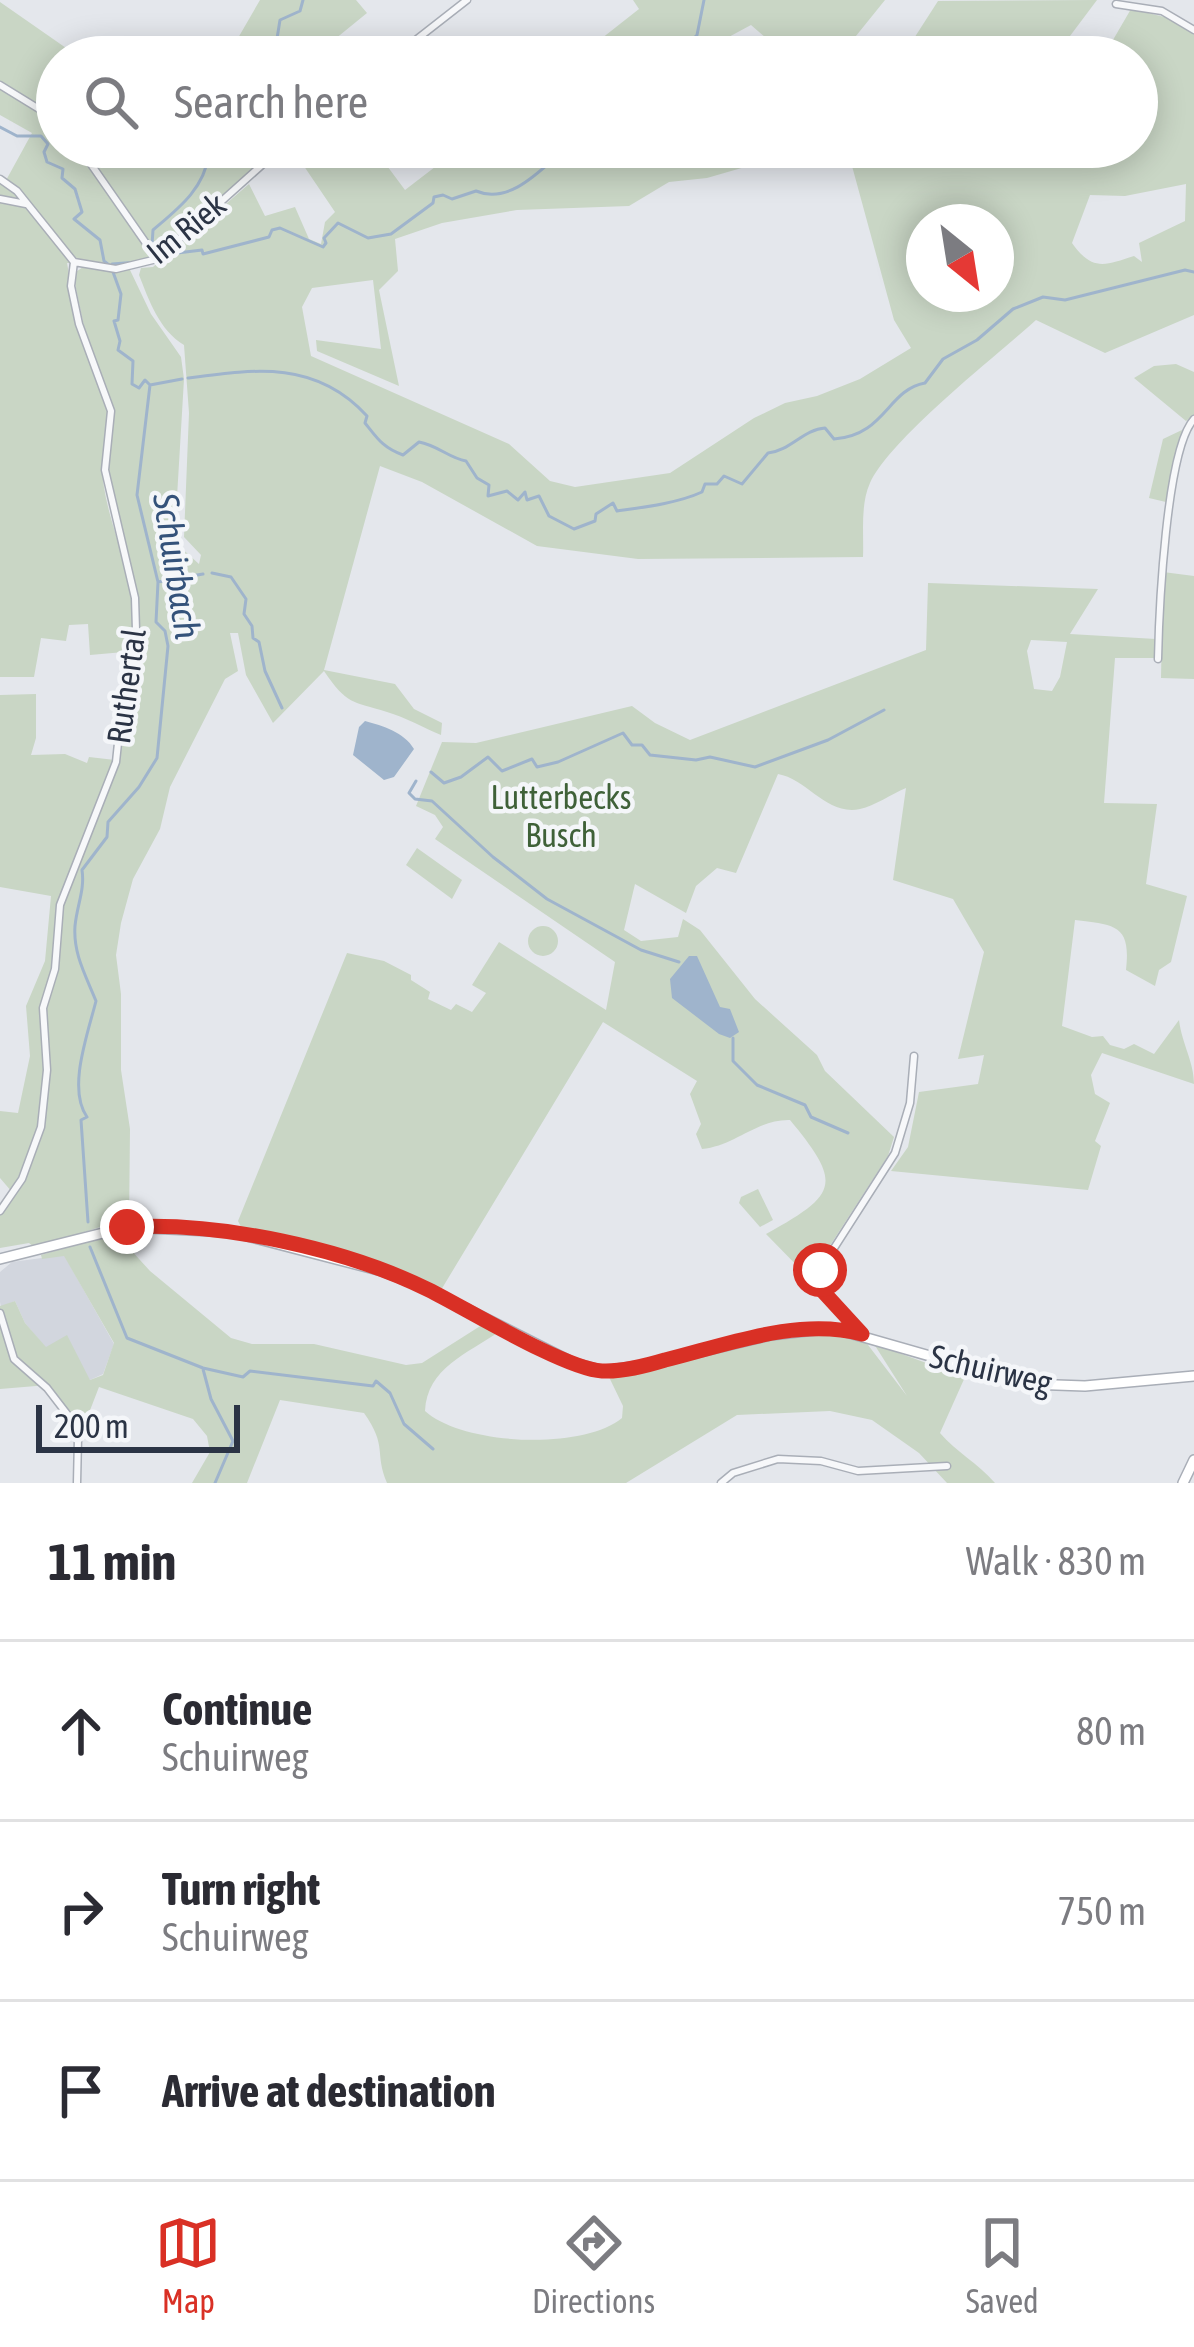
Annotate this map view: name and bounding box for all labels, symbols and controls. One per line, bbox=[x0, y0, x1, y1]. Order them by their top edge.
search box bbox=[36, 36, 1158, 168]
icon: search bbox=[78, 69, 144, 135]
text: Search here bbox=[174, 76, 368, 128]
street label: Im Riek bbox=[139, 185, 233, 271]
north arrow bbox=[906, 204, 1014, 312]
water label: Schuirbach bbox=[145, 489, 209, 642]
street label: Ruthertal bbox=[99, 626, 153, 746]
park label: Lutterbecks Busch bbox=[491, 778, 631, 854]
route end bbox=[100, 1200, 154, 1254]
route start bbox=[793, 1243, 847, 1297]
street label: Schuirweg bbox=[926, 1337, 1056, 1402]
scale bar bbox=[36, 1399, 240, 1452]
text: 200 m bbox=[54, 1407, 129, 1445]
text: 11 min bbox=[48, 1532, 176, 1591]
text: Walk · 830 m bbox=[966, 1539, 1146, 1583]
text: Continue bbox=[162, 1683, 313, 1735]
icon: ahead bbox=[48, 1698, 114, 1764]
text: 80 m bbox=[1076, 1709, 1146, 1753]
text: Schuirweg bbox=[162, 1735, 308, 1779]
text: Turn right bbox=[162, 1863, 320, 1915]
icon: right bbox=[48, 1878, 114, 1944]
text: 750 m bbox=[1058, 1889, 1146, 1933]
text: Schuirweg bbox=[162, 1915, 308, 1959]
icon: arrive bbox=[48, 2058, 114, 2124]
text: Arrive at destination bbox=[162, 2065, 496, 2117]
tab: Map bbox=[155, 2210, 221, 2320]
tab: Directions bbox=[532, 2210, 655, 2320]
tab: Saved bbox=[966, 2210, 1039, 2320]

